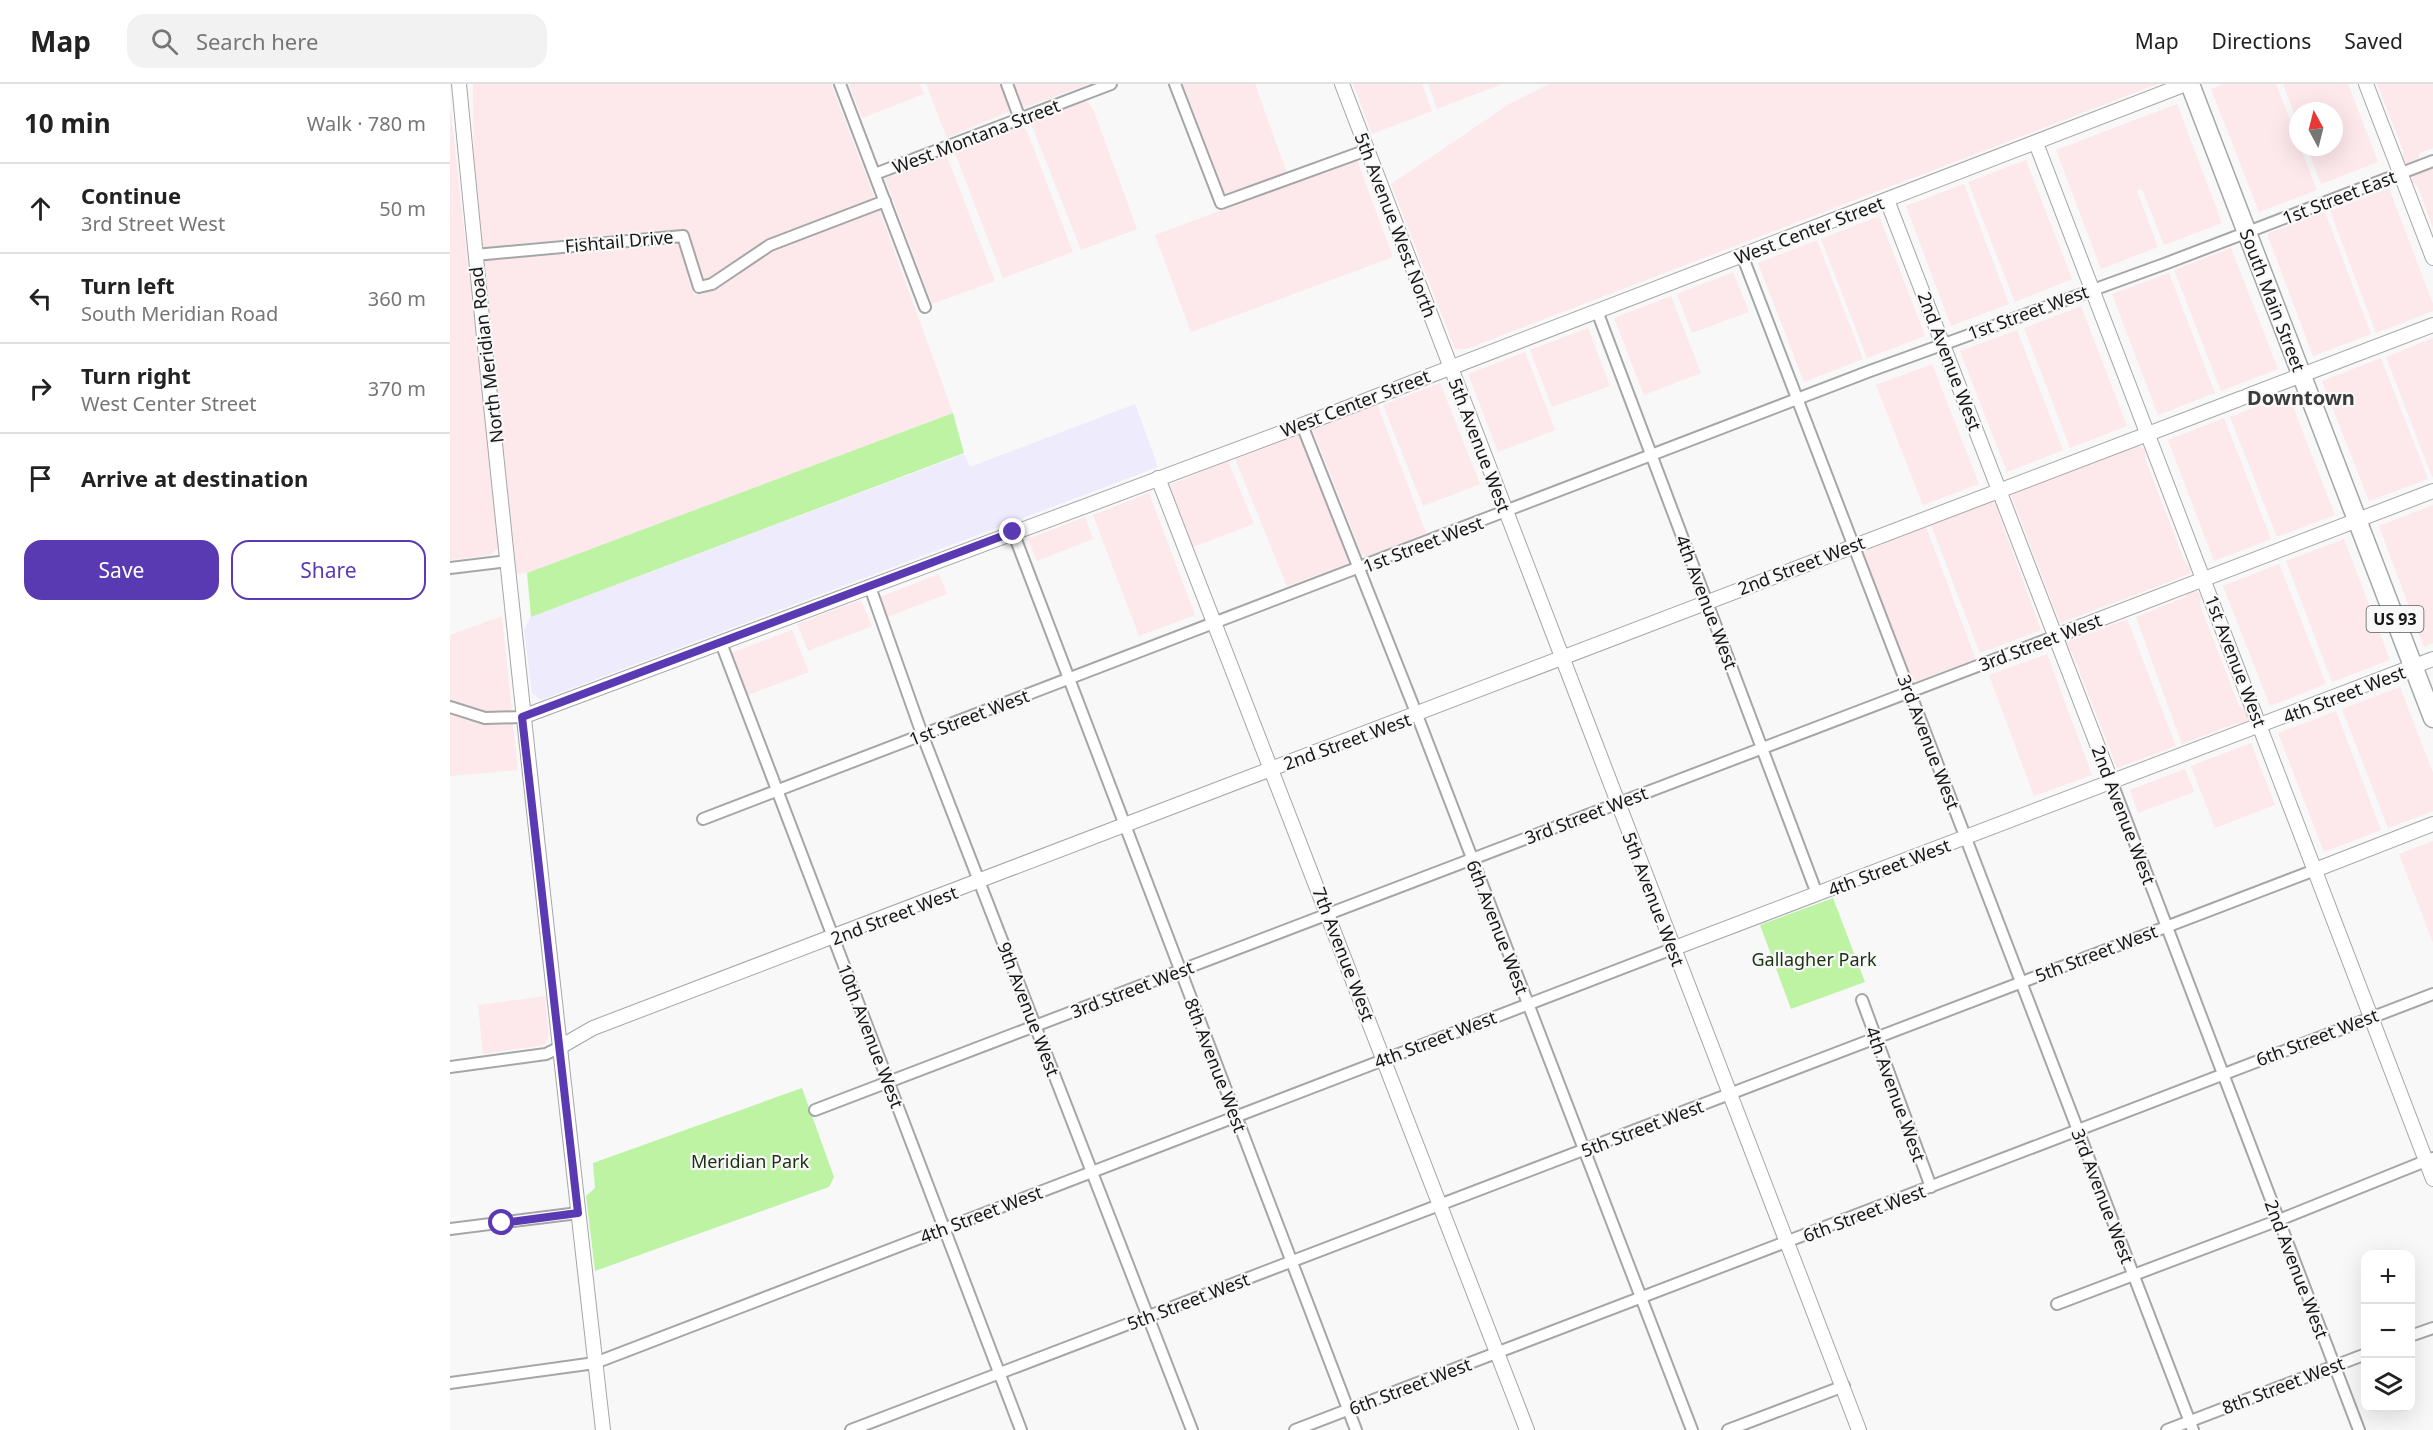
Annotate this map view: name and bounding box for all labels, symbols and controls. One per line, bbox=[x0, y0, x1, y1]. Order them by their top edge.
search box bbox=[127, 14, 547, 68]
text: Map bbox=[30, 22, 91, 60]
icon: search bbox=[148, 25, 181, 58]
text: Search here bbox=[196, 26, 318, 56]
text: Map bbox=[2135, 27, 2179, 55]
text: Directions bbox=[2212, 27, 2311, 55]
text: Saved bbox=[2344, 27, 2403, 55]
street label: West Montana Street bbox=[889, 93, 1064, 179]
north arrow bbox=[2289, 102, 2343, 156]
text: 10 min bbox=[24, 105, 111, 141]
text: Walk · 780 m bbox=[307, 110, 426, 137]
street label: 5th Avenue West North bbox=[1350, 129, 1442, 321]
street label: 1st Street East bbox=[2279, 164, 2400, 230]
text: Continue bbox=[81, 180, 181, 210]
street label: West Center Street bbox=[1731, 190, 1888, 270]
icon: ahead bbox=[24, 192, 57, 225]
text: 50 m bbox=[379, 195, 426, 222]
text: 3rd Street West bbox=[81, 210, 225, 237]
street label: Fishtail Drive bbox=[564, 224, 674, 258]
street label: South Main Street bbox=[2235, 225, 2311, 375]
street label: North Meridian Road bbox=[463, 265, 509, 445]
text: Turn left bbox=[81, 270, 175, 300]
street label: 1st Street West bbox=[1964, 279, 2092, 345]
icon: left bbox=[24, 282, 57, 315]
text: 360 m bbox=[368, 285, 426, 312]
street label: 2nd Avenue West bbox=[1913, 288, 1988, 434]
text: South Meridian Road bbox=[81, 300, 278, 327]
text: Turn right bbox=[81, 360, 191, 390]
street label: West Center Street bbox=[1277, 363, 1434, 443]
icon: right bbox=[24, 372, 57, 405]
street label: 5th Avenue West bbox=[1443, 374, 1517, 516]
text: 370 m bbox=[368, 375, 426, 402]
district label: Downtown bbox=[2247, 384, 2355, 411]
text: West Center Street bbox=[81, 390, 257, 417]
icon: arrive bbox=[24, 462, 57, 495]
text: Arrive at destination bbox=[81, 463, 308, 493]
street label: 1st Street West bbox=[1360, 510, 1487, 578]
route end bbox=[999, 518, 1025, 544]
street label: 2nd Street West bbox=[1734, 530, 1868, 600]
street label: 4th Avenue West bbox=[1670, 531, 1744, 673]
button: Save bbox=[24, 540, 219, 600]
button: Share bbox=[231, 540, 426, 600]
street label: 1st Avenue West bbox=[2200, 592, 2272, 731]
road number: US 93 bbox=[2366, 606, 2424, 632]
street label: 3rd Street West bbox=[1975, 607, 2105, 676]
street label: 4th Street West bbox=[2279, 659, 2409, 728]
street label: 3rd Avenue West bbox=[1892, 671, 1966, 813]
street label: 1st Street West bbox=[906, 683, 1033, 751]
street label: 2nd Street West bbox=[1280, 707, 1414, 775]
street label: 2nd Avenue West bbox=[2087, 742, 2162, 888]
street label: 3rd Street West bbox=[1521, 780, 1651, 849]
street label: 5th Avenue West bbox=[1617, 828, 1691, 970]
street label: 4th Street West bbox=[1824, 832, 1954, 901]
street label: 6th Avenue West bbox=[1461, 856, 1535, 998]
street label: 2nd Street West bbox=[827, 880, 961, 950]
street label: 7th Avenue West bbox=[1307, 883, 1381, 1025]
street label: 5th Street West bbox=[2031, 918, 2161, 987]
street label: 9th Avenue West bbox=[992, 938, 1066, 1080]
park label: Gallagher Park bbox=[1751, 947, 1877, 971]
street label: 3rd Street West bbox=[1067, 954, 1197, 1023]
street label: 10th Avenue West bbox=[832, 961, 910, 1112]
street label: 8th Avenue West bbox=[1179, 994, 1253, 1136]
street label: 6th Street West bbox=[2252, 1002, 2382, 1071]
street label: 4th Street West bbox=[1370, 1004, 1500, 1073]
street label: 4th Avenue West bbox=[1860, 1023, 1932, 1165]
street label: 5th Street West bbox=[1577, 1093, 1707, 1162]
street label: 3rd Avenue West bbox=[2066, 1125, 2140, 1267]
park label: Meridian Park bbox=[691, 1149, 809, 1173]
street label: 6th Street West bbox=[1799, 1178, 1929, 1247]
street label: 4th Street West bbox=[916, 1179, 1046, 1248]
street label: 2nd Avenue West bbox=[2260, 1196, 2335, 1342]
route start bbox=[488, 1209, 514, 1235]
map controls bbox=[2361, 1250, 2415, 1412]
button: + bbox=[2361, 1250, 2415, 1304]
street label: 5th Street West bbox=[1123, 1266, 1253, 1335]
button: − bbox=[2361, 1304, 2415, 1358]
street label: 8th Street West bbox=[2218, 1350, 2348, 1419]
street label: 6th Street West bbox=[1345, 1351, 1475, 1420]
button: layers bbox=[2361, 1358, 2415, 1412]

